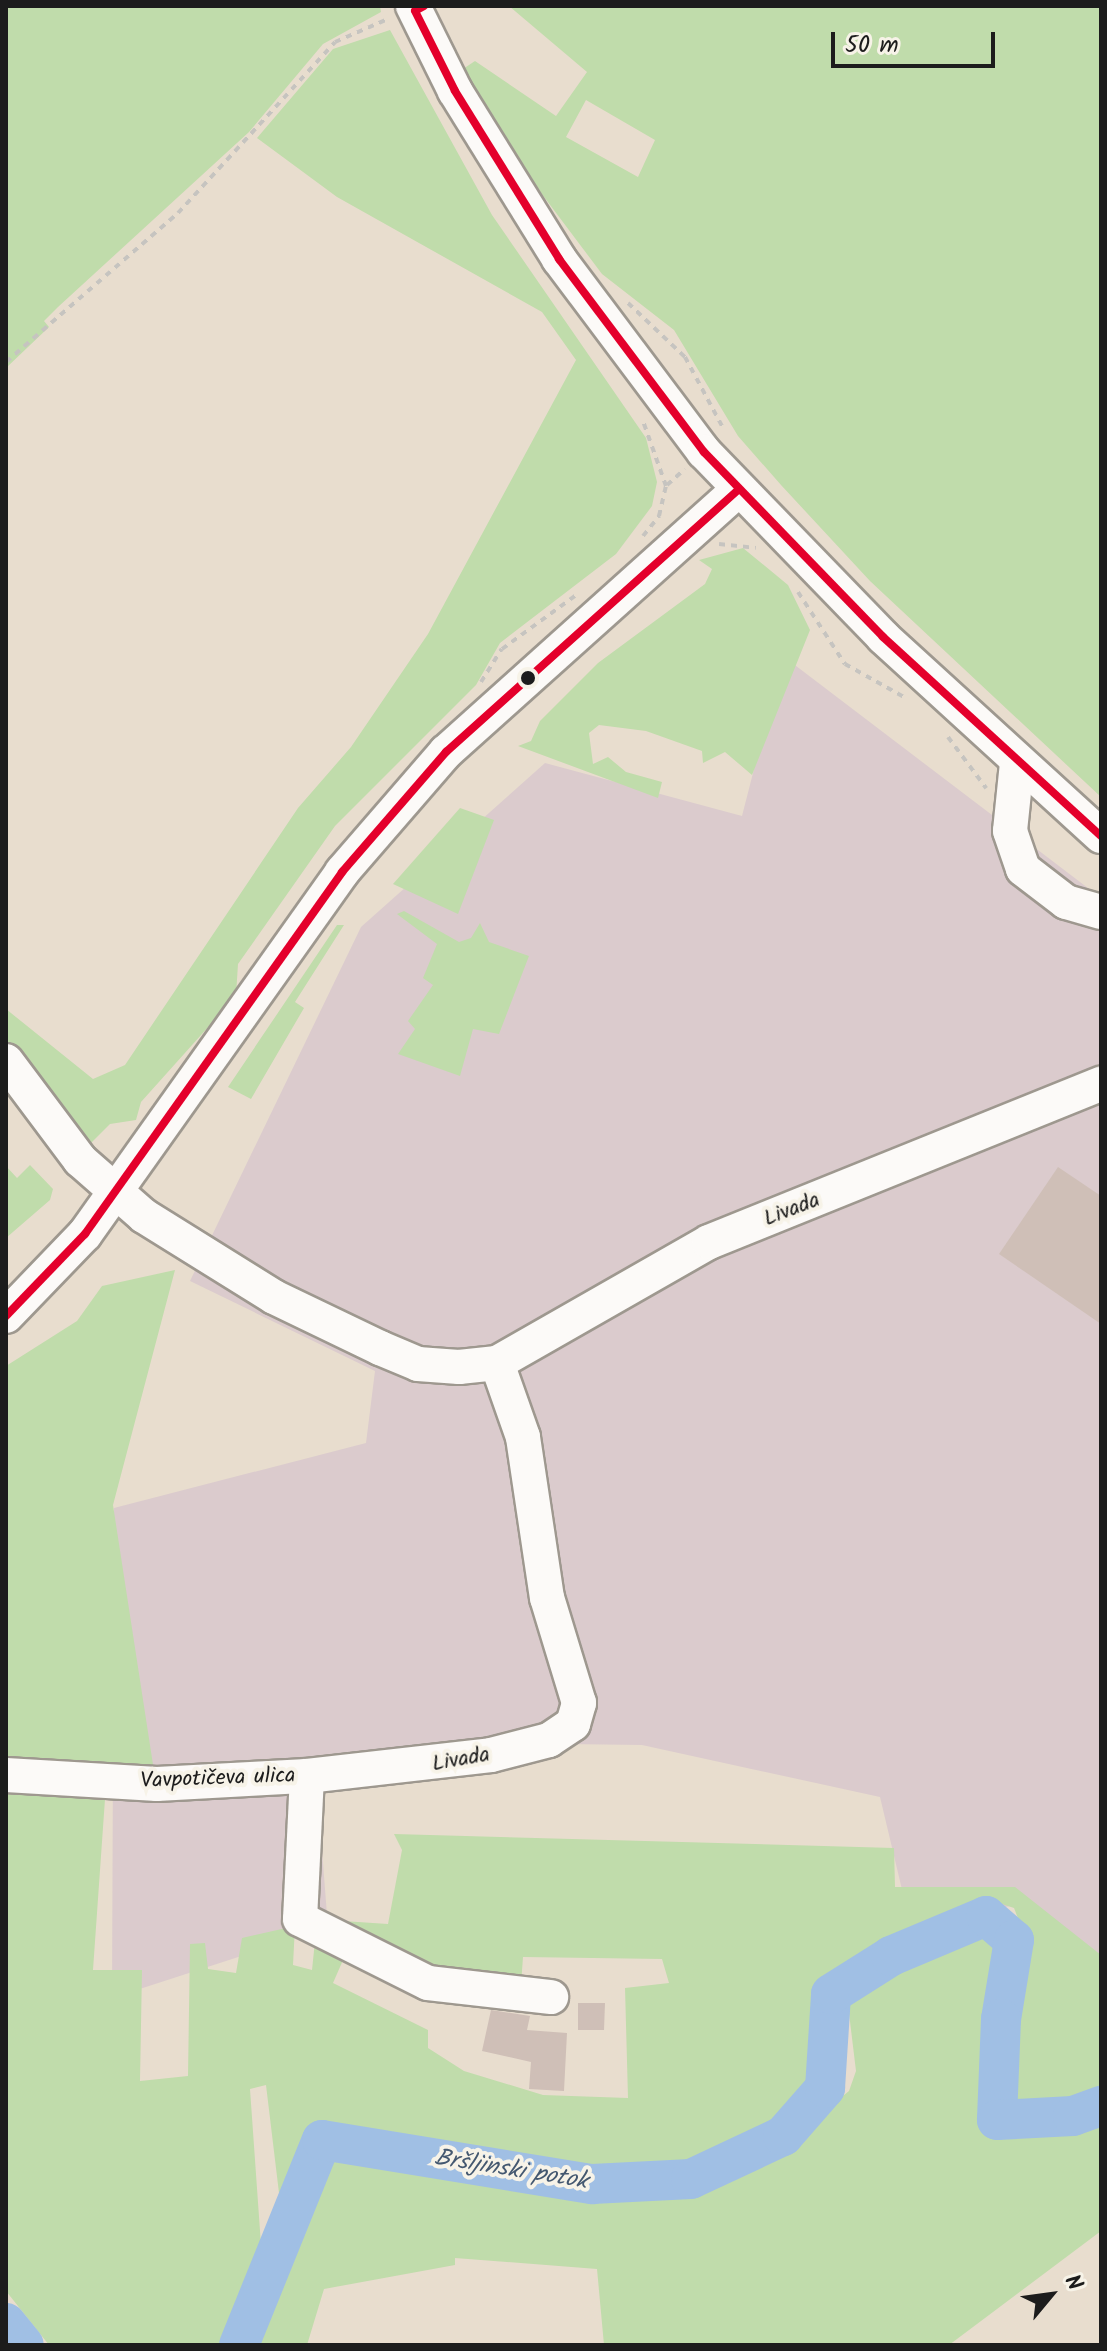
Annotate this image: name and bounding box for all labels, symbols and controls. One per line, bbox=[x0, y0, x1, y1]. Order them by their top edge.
scale bar bbox=[835, 16, 999, 66]
text: 50 m bbox=[845, 26, 899, 65]
unlabelled marker bbox=[520, 670, 536, 686]
street label: Livada bbox=[760, 1187, 824, 1233]
street label: Livada bbox=[430, 1742, 492, 1778]
street label: Vavpotičeva ulica bbox=[140, 1763, 296, 1795]
water label: Bršljinski potok bbox=[432, 2144, 590, 2196]
north arrow bbox=[1011, 2255, 1091, 2335]
text: N bbox=[1054, 2269, 1091, 2298]

